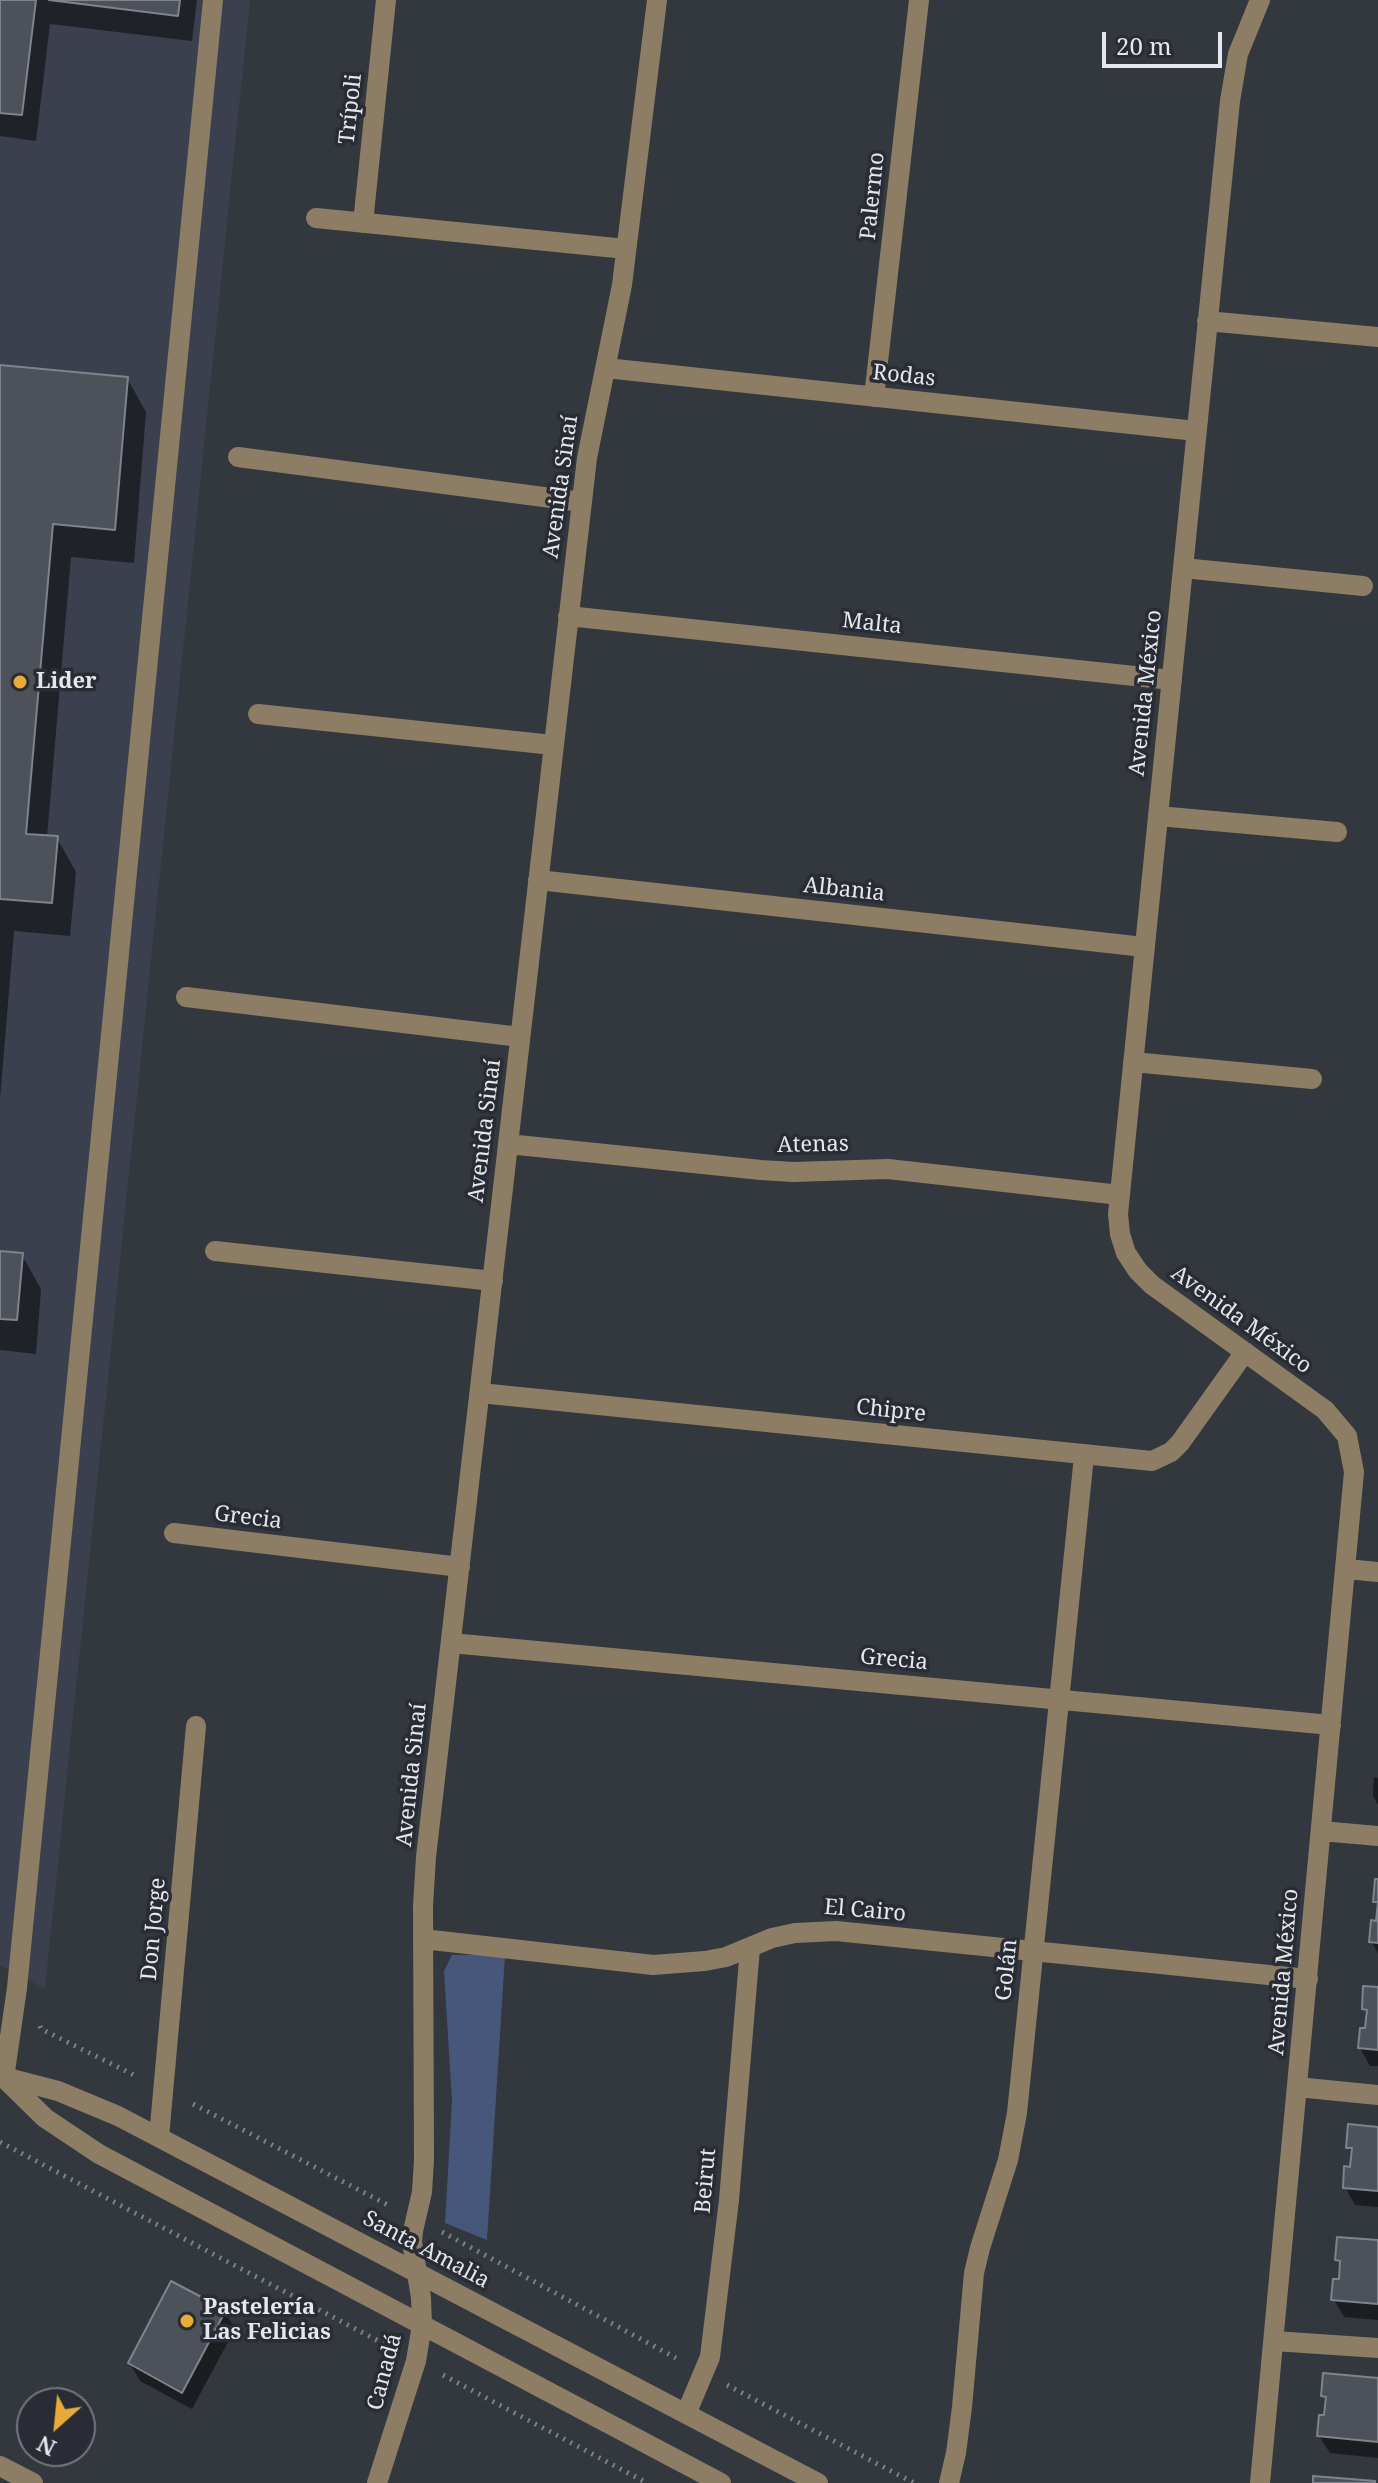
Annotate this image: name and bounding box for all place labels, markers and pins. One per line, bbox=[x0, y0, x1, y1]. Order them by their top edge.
place label: Lider bbox=[36, 669, 96, 695]
marker: Lider bbox=[11, 673, 29, 691]
place label: Pastelería Las Felicias bbox=[203, 2295, 331, 2346]
marker: Pastelería Las Felicias bbox=[178, 2312, 196, 2330]

